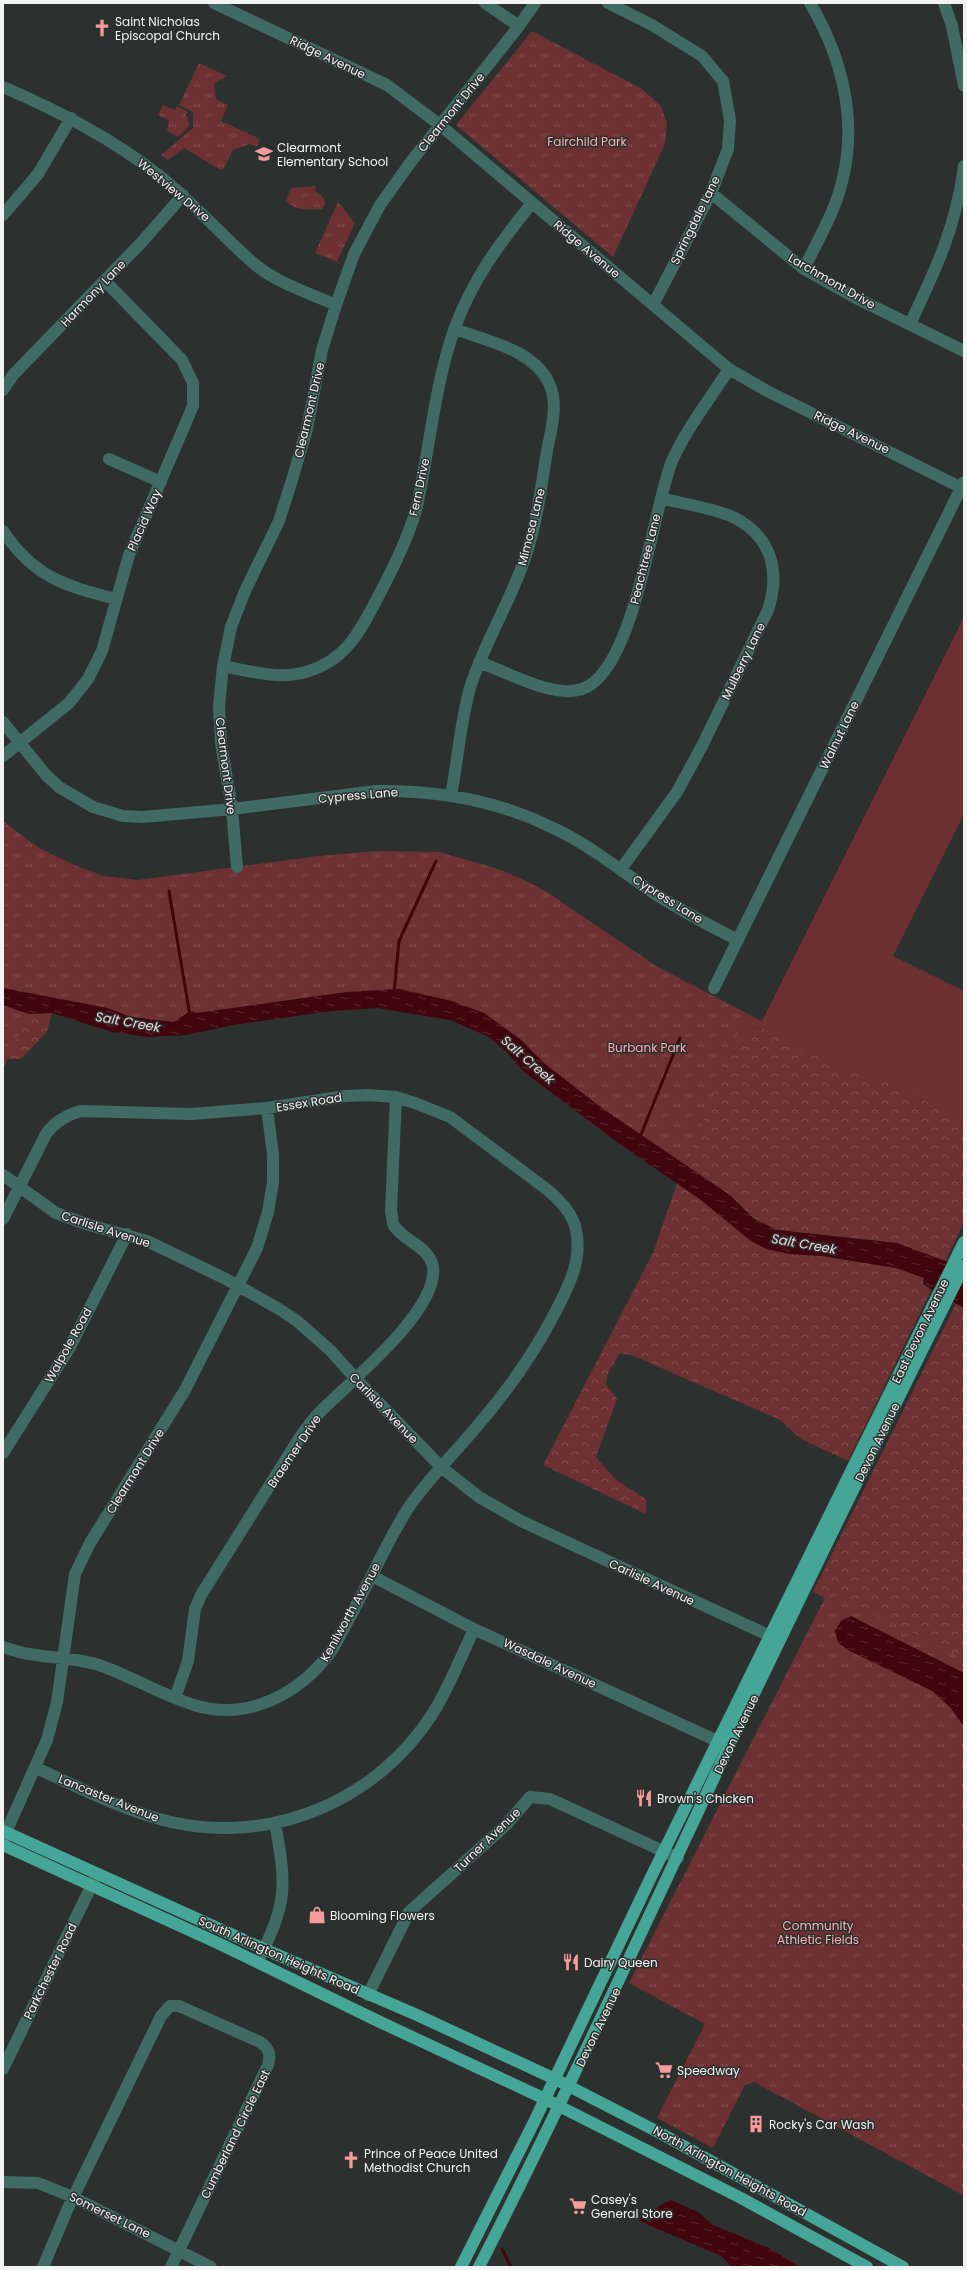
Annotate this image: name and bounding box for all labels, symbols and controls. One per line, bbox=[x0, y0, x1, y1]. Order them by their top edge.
place label: Saint Nicholas Episcopal Church bbox=[115, 13, 220, 44]
church icon: Saint Nicholas Episcopal Church bbox=[92, 18, 112, 38]
street label: Ridge Avenue bbox=[287, 31, 369, 83]
street label: Clearmont Drive bbox=[414, 69, 488, 155]
park label: Fairchild Park bbox=[547, 133, 628, 150]
place label: Clearmont Elementary School bbox=[277, 139, 388, 170]
school or university icon: Clearmont Elementary School bbox=[254, 144, 274, 164]
street label: Westview Drive bbox=[134, 155, 214, 225]
street label: Springdale Lane bbox=[666, 173, 724, 267]
street label: Ridge Avenue bbox=[550, 216, 624, 282]
street label: Larchmont Drive bbox=[785, 249, 879, 313]
street label: Harmony Lane bbox=[57, 256, 129, 330]
street label: Clearmont Drive bbox=[290, 361, 328, 459]
street label: Ridge Avenue bbox=[811, 406, 893, 458]
street label: Fern Drive bbox=[405, 456, 433, 518]
street label: Placid Way bbox=[123, 486, 165, 554]
street label: Mimosa Lane bbox=[513, 486, 549, 568]
street label: Peachtree Lane bbox=[626, 512, 664, 606]
street label: Mulberry Lane bbox=[717, 620, 769, 702]
street label: Walnut Lane bbox=[815, 698, 863, 772]
street label: Clearmont Drive bbox=[212, 717, 240, 815]
street label: Cypress Lane bbox=[317, 783, 399, 807]
street label: Cypress Lane bbox=[629, 871, 707, 927]
water label: Salt Creek bbox=[94, 1007, 163, 1037]
water label: Salt Creek bbox=[497, 1031, 560, 1090]
park label: Burbank Park bbox=[608, 1039, 687, 1056]
street label: Essex Road bbox=[275, 1088, 343, 1116]
street label: Carlisle Avenue bbox=[59, 1207, 153, 1251]
water label: Salt Creek bbox=[770, 1229, 839, 1259]
street label: East Devon Avenue bbox=[887, 1276, 953, 1386]
street label: Walpole Road bbox=[40, 1304, 96, 1386]
street label: Carlisle Avenue bbox=[346, 1369, 422, 1447]
street label: Devon Avenue bbox=[850, 1399, 904, 1485]
street label: Braemer Drive bbox=[263, 1411, 325, 1491]
street label: Clearmont Drive bbox=[102, 1425, 168, 1517]
street label: Carlisle Avenue bbox=[606, 1555, 698, 1609]
street label: Kenilworth Avenue bbox=[316, 1560, 384, 1664]
street label: Wasdale Avenue bbox=[501, 1634, 599, 1692]
street label: Devon Avenue bbox=[709, 1691, 763, 1777]
street label: Lancaster Avenue bbox=[56, 1770, 162, 1826]
restaurant icon: Brown's Chicken bbox=[634, 1788, 654, 1808]
place label: Brown's Chicken bbox=[657, 1790, 754, 1807]
street label: Turner Avenue bbox=[450, 1804, 524, 1876]
shop icon: Blooming Flowers bbox=[307, 1905, 327, 1925]
place label: Blooming Flowers bbox=[330, 1907, 435, 1924]
street label: South Arlington Heights Road bbox=[196, 1912, 362, 1998]
park label: Community Athletic Fields bbox=[777, 1917, 859, 1948]
street label: Parkchester Road bbox=[19, 1920, 81, 2022]
restaurant icon: Dairy Queen bbox=[561, 1952, 581, 1972]
place label: Dairy Queen bbox=[584, 1954, 658, 1971]
street label: Devon Avenue bbox=[571, 1984, 625, 2070]
supermarket icon: Speedway bbox=[654, 2060, 674, 2080]
place label: Speedway bbox=[677, 2062, 740, 2079]
street label: Cumberland Circle East bbox=[196, 2067, 274, 2201]
building icon: Rocky's Car Wash bbox=[746, 2114, 766, 2134]
place label: Rocky's Car Wash bbox=[769, 2116, 874, 2133]
street label: North Arlington Heights Road bbox=[650, 2122, 810, 2220]
place label: Prince of Peace United Methodist Church bbox=[364, 2145, 498, 2176]
church icon: Prince of Peace United Methodist Church bbox=[341, 2150, 361, 2170]
street label: Somerset Lane bbox=[66, 2188, 154, 2242]
place label: Casey's General Store bbox=[591, 2191, 673, 2222]
supermarket icon: Casey's General Store bbox=[568, 2196, 588, 2216]

